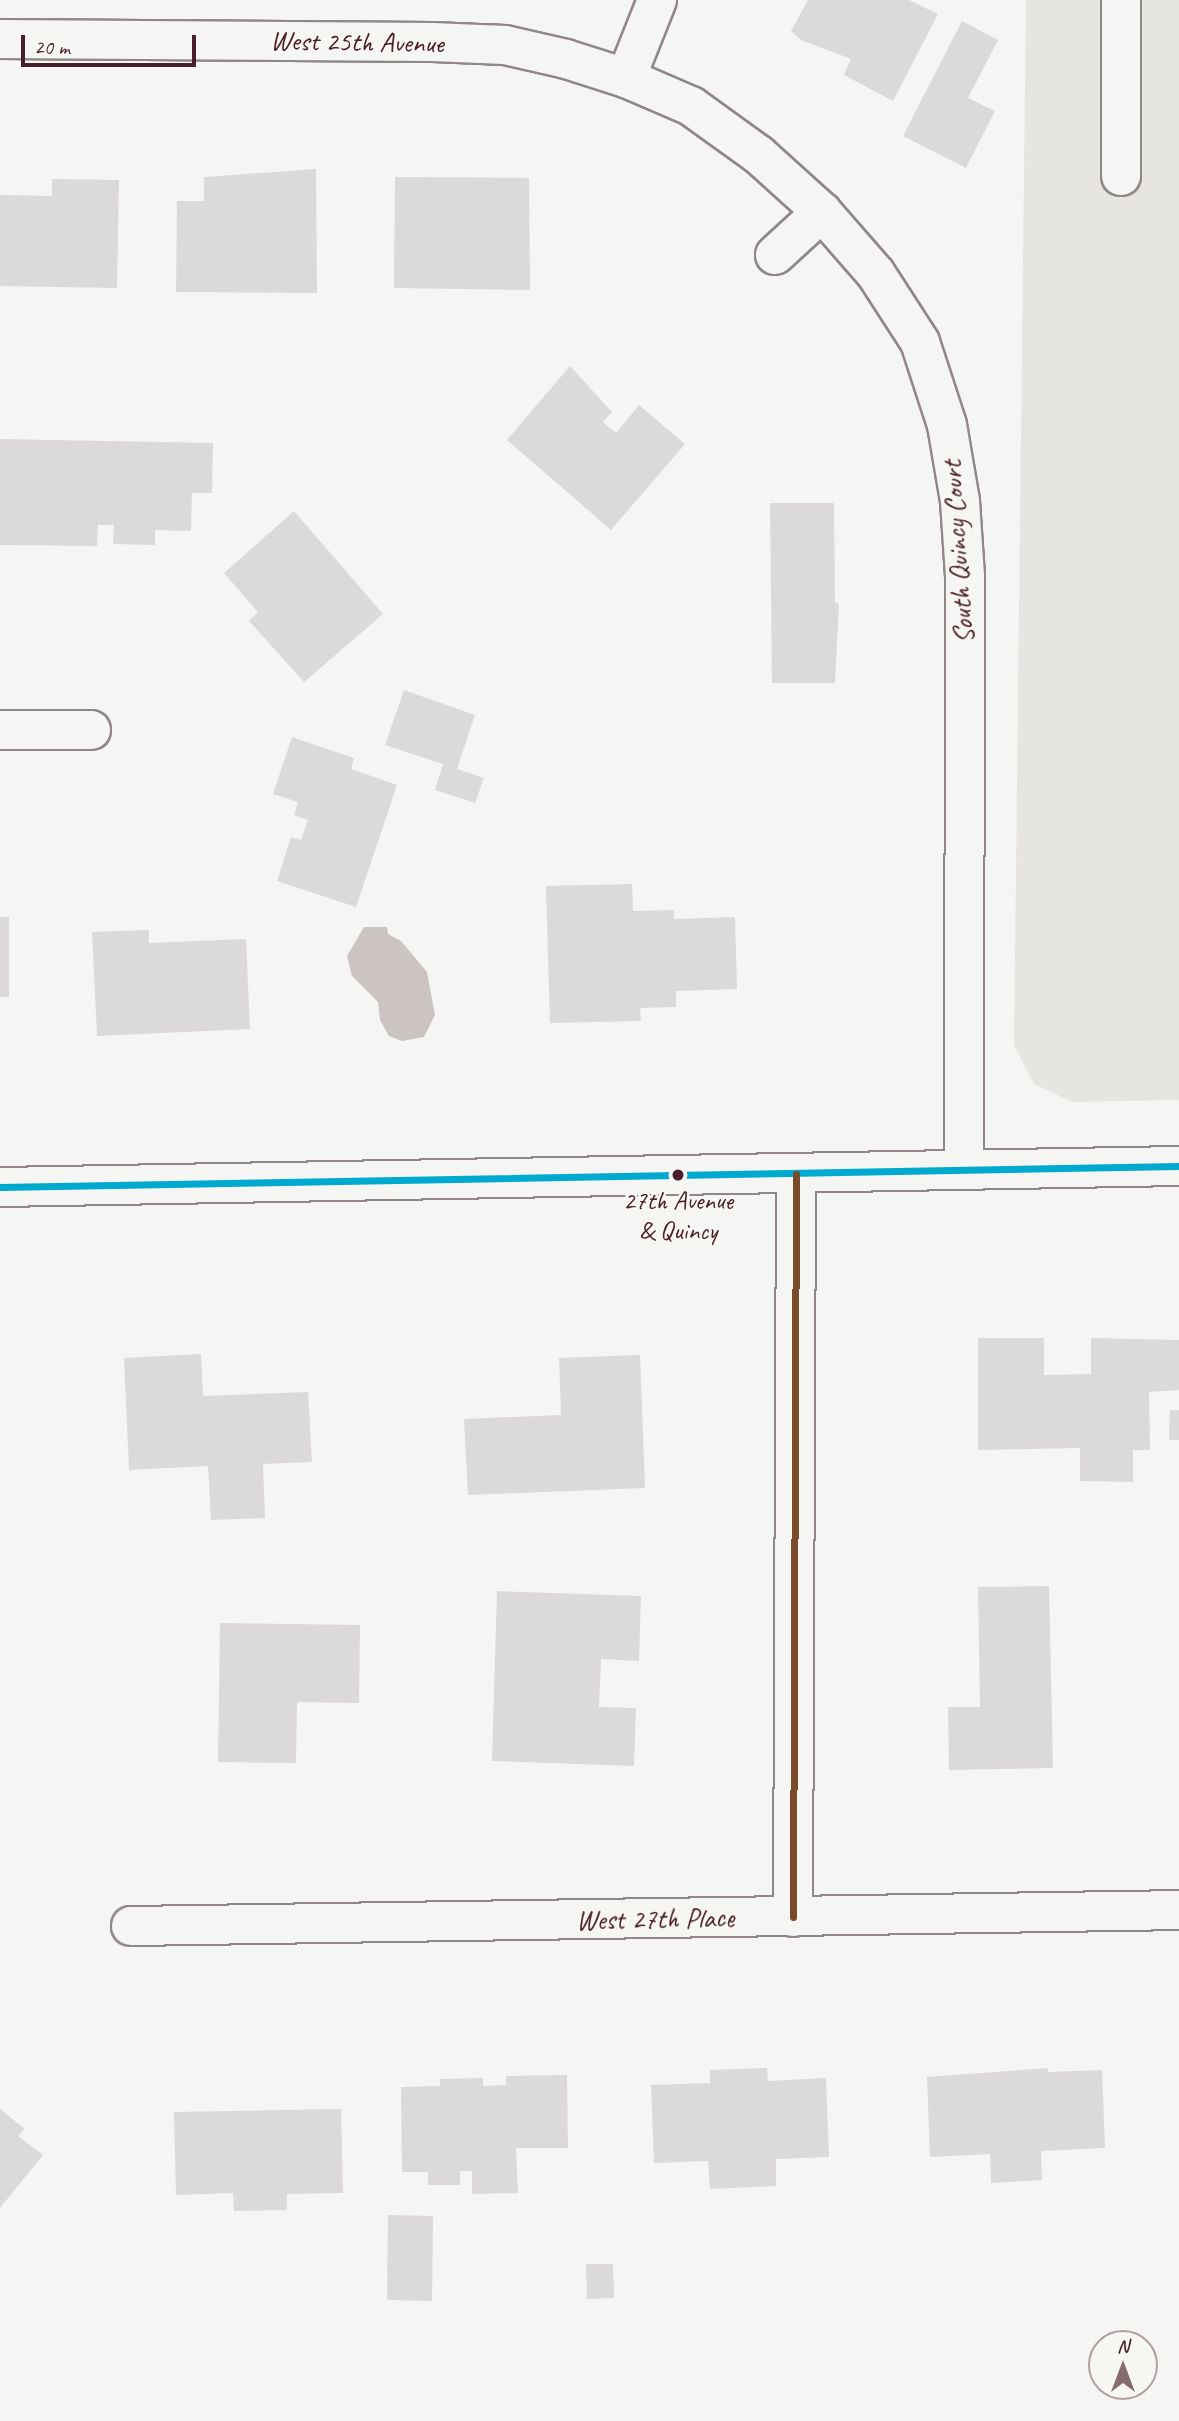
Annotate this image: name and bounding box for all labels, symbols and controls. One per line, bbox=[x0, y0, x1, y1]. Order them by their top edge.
scale bar bbox=[24, 21, 200, 65]
street label: West 25th Avenue bbox=[270, 24, 444, 60]
text: 20 m bbox=[34, 34, 70, 60]
street label: South Quincy Court bbox=[935, 459, 981, 645]
marker: 27th Avenue & Quincy bbox=[671, 1168, 685, 1182]
place label: 27th Avenue & Quincy bbox=[623, 1185, 733, 1246]
street label: West 27th Place bbox=[576, 1901, 734, 1937]
north arrow bbox=[1088, 2330, 1158, 2400]
text: N bbox=[1117, 2334, 1129, 2358]

